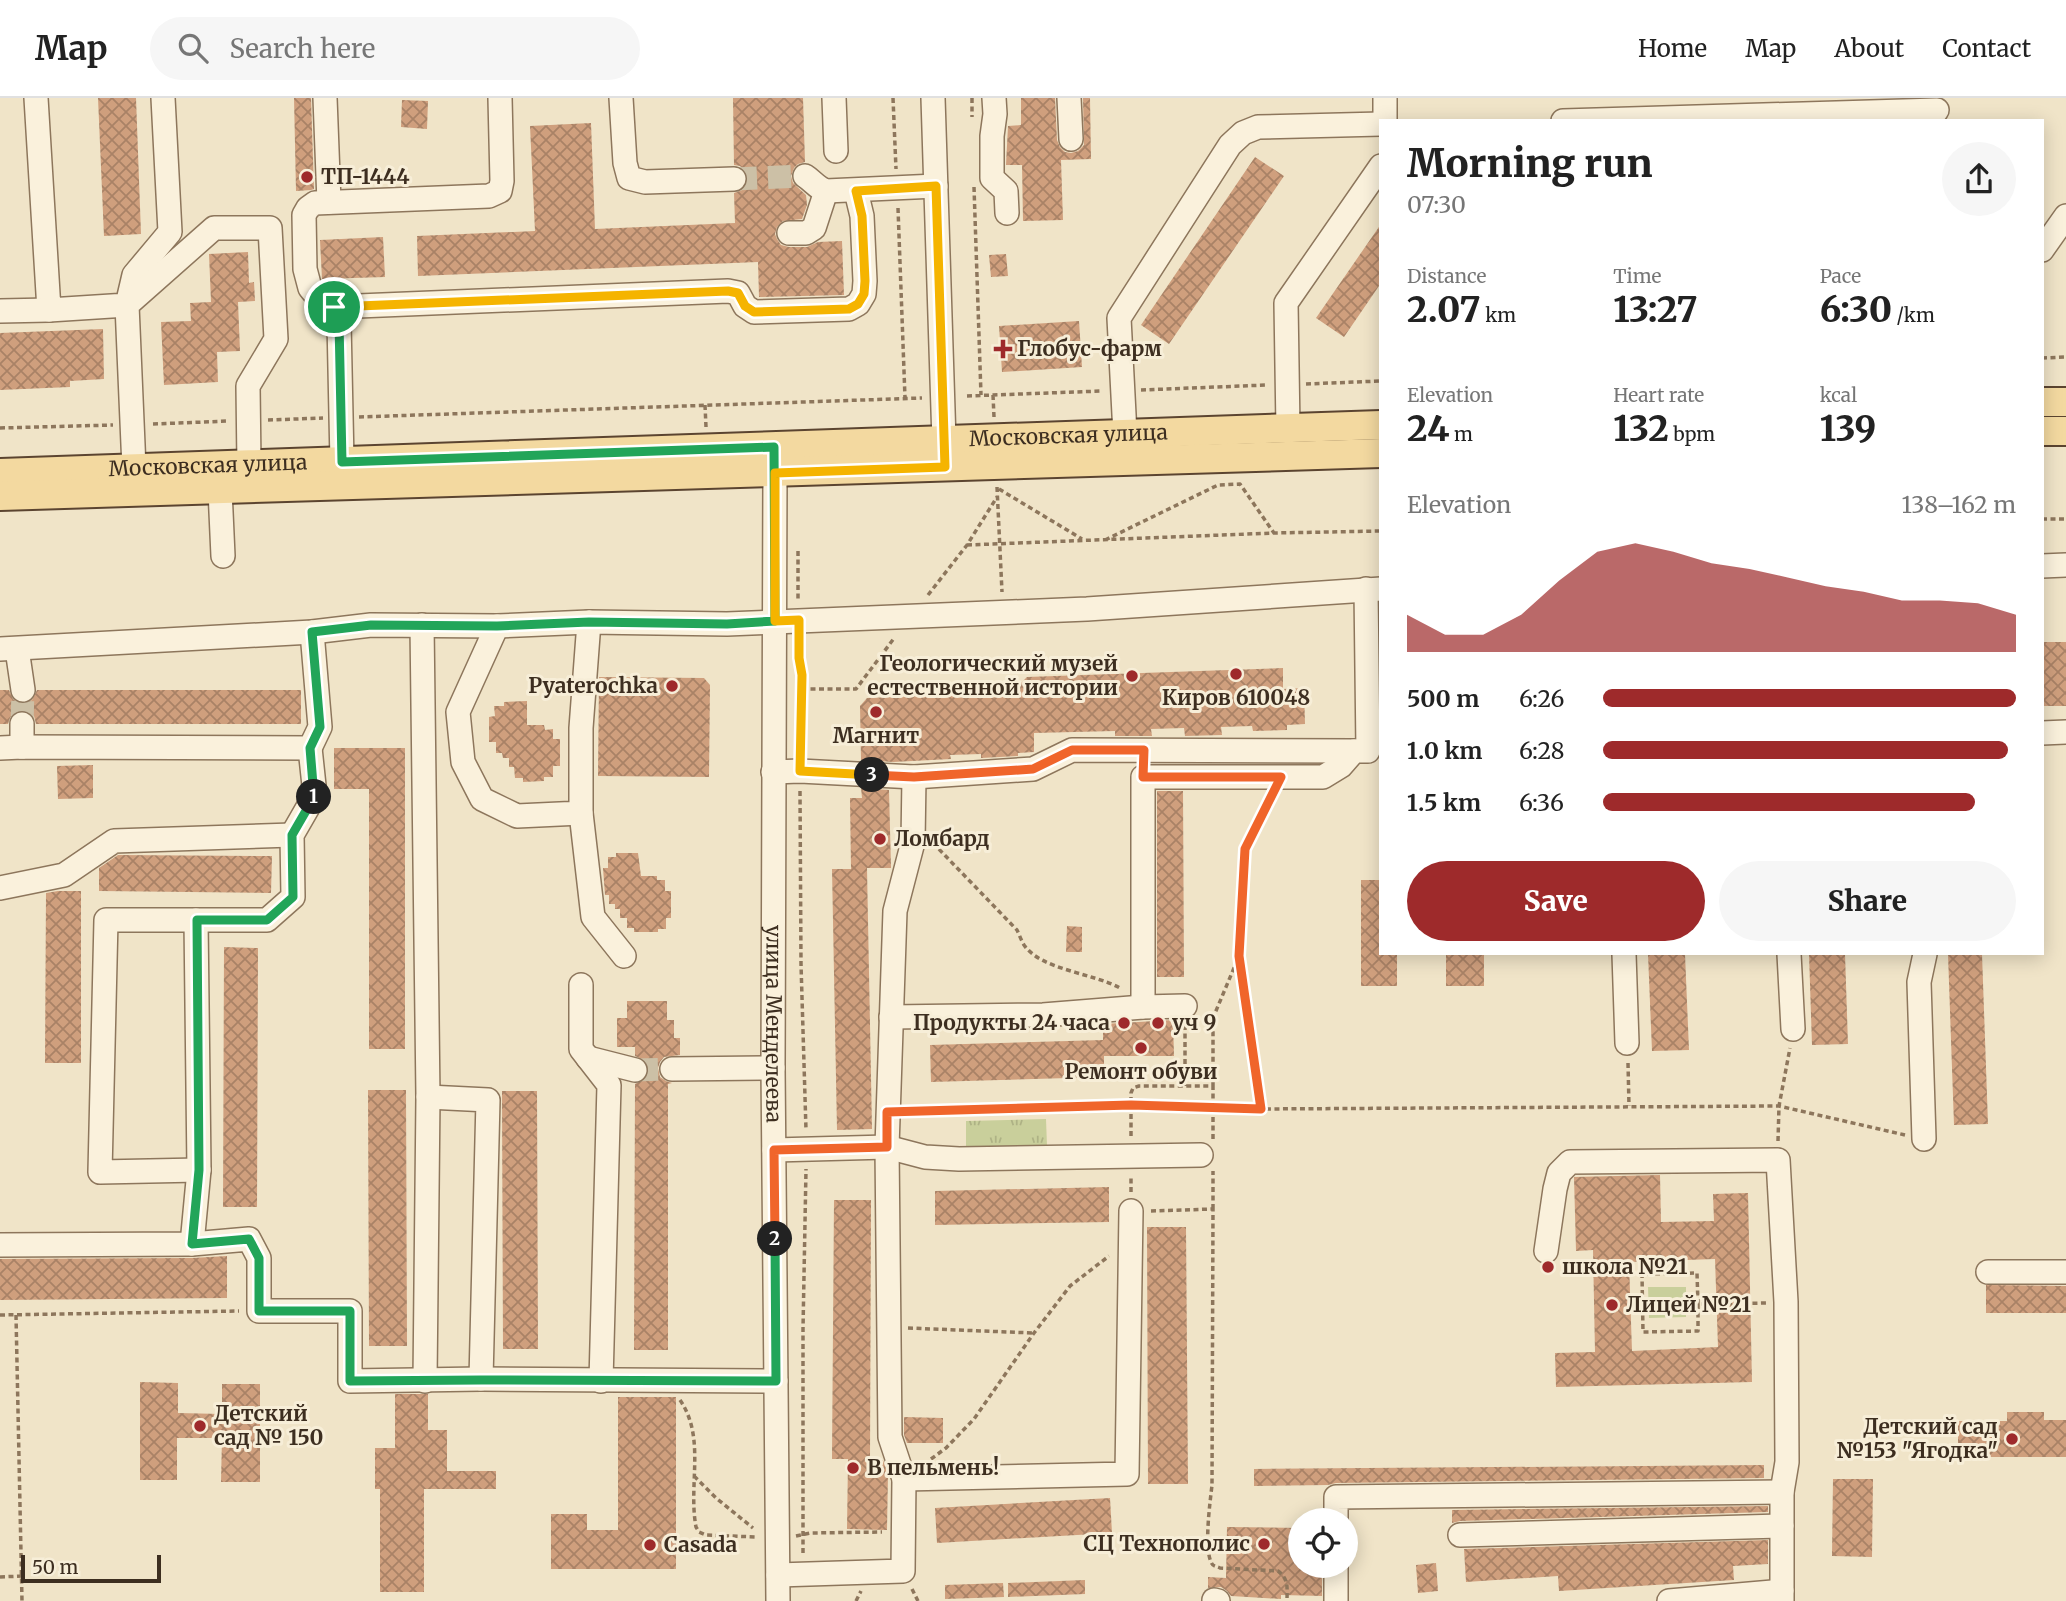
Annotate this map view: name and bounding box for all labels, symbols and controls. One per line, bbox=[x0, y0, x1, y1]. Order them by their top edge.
search box bbox=[150, 17, 640, 80]
text: Map bbox=[35, 28, 108, 69]
icon: search bbox=[174, 29, 212, 67]
text: Search here bbox=[230, 32, 375, 65]
text: Home bbox=[1638, 33, 1707, 64]
text: Map bbox=[1745, 33, 1796, 64]
text: About bbox=[1834, 33, 1904, 64]
text: Contact bbox=[1942, 33, 2031, 64]
text: Morning run bbox=[1407, 140, 1653, 187]
button: share bbox=[1942, 142, 2016, 216]
place label: ТП-1444 bbox=[321, 163, 410, 190]
marker: ТП-1444 bbox=[299, 169, 315, 185]
text: 07:30 bbox=[1407, 190, 1466, 219]
text: Distance bbox=[1407, 264, 1486, 288]
text: Time bbox=[1613, 264, 1662, 288]
text: Pace bbox=[1820, 264, 1861, 288]
pin bbox=[304, 277, 364, 337]
icon: arrive bbox=[315, 288, 353, 326]
text: 2.07 bbox=[1407, 288, 1481, 332]
text: 13:27 bbox=[1613, 288, 1698, 332]
text: 6:30 bbox=[1820, 288, 1892, 332]
text: km bbox=[1481, 303, 1516, 327]
text: /km bbox=[1892, 303, 1935, 327]
place label: Глобус-фарм bbox=[1017, 335, 1162, 362]
marker: Глобус-фарм bbox=[995, 341, 1011, 357]
text: Elevation bbox=[1407, 383, 1493, 407]
text: Heart rate bbox=[1613, 383, 1704, 407]
text: kcal bbox=[1820, 383, 1857, 407]
text: 24 bbox=[1407, 407, 1449, 451]
text: 132 bbox=[1613, 407, 1669, 451]
text: 139 bbox=[1820, 407, 1876, 451]
street label: Московская улица bbox=[969, 418, 1168, 452]
text: m bbox=[1449, 422, 1473, 446]
text: bpm bbox=[1669, 422, 1715, 446]
street label: Московская улица bbox=[108, 448, 308, 482]
text: Elevation bbox=[1407, 490, 1511, 519]
text: 138–162 m bbox=[1901, 490, 2016, 519]
place label: Геологический музей естественной истории bbox=[867, 650, 1118, 701]
marker: Киров 610048 bbox=[1228, 666, 1244, 682]
marker: Геологический музей естественной истории bbox=[1124, 668, 1140, 684]
place label: Pyaterochka bbox=[528, 672, 658, 699]
marker: Pyaterochka bbox=[664, 678, 680, 694]
place label: Киров 610048 bbox=[1162, 684, 1310, 711]
text: 500 m bbox=[1407, 684, 1479, 713]
text: 6:26 bbox=[1519, 684, 1564, 713]
marker: Магнит bbox=[868, 704, 884, 720]
place label: Магнит bbox=[833, 722, 919, 749]
text: 1.0 km bbox=[1407, 736, 1482, 765]
text: 6:28 bbox=[1519, 736, 1565, 765]
pin: 3 bbox=[854, 758, 890, 792]
text: 3 bbox=[866, 762, 877, 786]
pin: 1 bbox=[296, 780, 332, 814]
text: 1 bbox=[309, 784, 318, 808]
text: 1.5 km bbox=[1407, 788, 1481, 817]
text: 6:36 bbox=[1519, 788, 1564, 817]
place label: Ломбард bbox=[894, 825, 990, 852]
marker: Ломбард bbox=[872, 831, 888, 847]
button: Save bbox=[1407, 861, 1705, 941]
button: Share bbox=[1719, 861, 2016, 941]
street label: улица Менделеева bbox=[760, 925, 788, 1123]
place label: Продукты 24 часа bbox=[913, 1009, 1110, 1036]
place label: уч 9 bbox=[1172, 1009, 1216, 1036]
marker: Продукты 24 часа bbox=[1116, 1015, 1132, 1031]
marker: уч 9 bbox=[1150, 1015, 1166, 1031]
marker: Ремонт обуви bbox=[1133, 1040, 1149, 1056]
place label: Ремонт обуви bbox=[1064, 1058, 1218, 1085]
pin: 2 bbox=[758, 1222, 792, 1256]
text: 2 bbox=[769, 1226, 780, 1250]
place label: школа №21 bbox=[1562, 1253, 1688, 1280]
marker: школа №21 bbox=[1540, 1259, 1556, 1275]
place label: Лицей №21 bbox=[1626, 1291, 1751, 1318]
marker: Лицей №21 bbox=[1604, 1297, 1620, 1313]
place label: Детский сад № 150 bbox=[214, 1400, 324, 1451]
place label: Детский сад №153 "Ягодка" bbox=[1836, 1413, 1998, 1464]
marker: Детский сад № 150 bbox=[192, 1418, 208, 1434]
marker: Детский сад №153 "Ягодка" bbox=[2004, 1431, 2020, 1447]
place label: В пельмень! bbox=[867, 1454, 999, 1481]
marker: В пельмень! bbox=[845, 1460, 861, 1476]
map controls bbox=[1288, 1508, 1358, 1578]
button: locate bbox=[1288, 1508, 1358, 1578]
place label: СЦ Технополис bbox=[1084, 1530, 1250, 1557]
place label: Casada bbox=[664, 1531, 738, 1558]
marker: СЦ Технополис bbox=[1256, 1536, 1272, 1552]
marker: Casada bbox=[642, 1537, 658, 1553]
scale bar bbox=[21, 1552, 161, 1584]
text: 50 m bbox=[32, 1555, 78, 1579]

